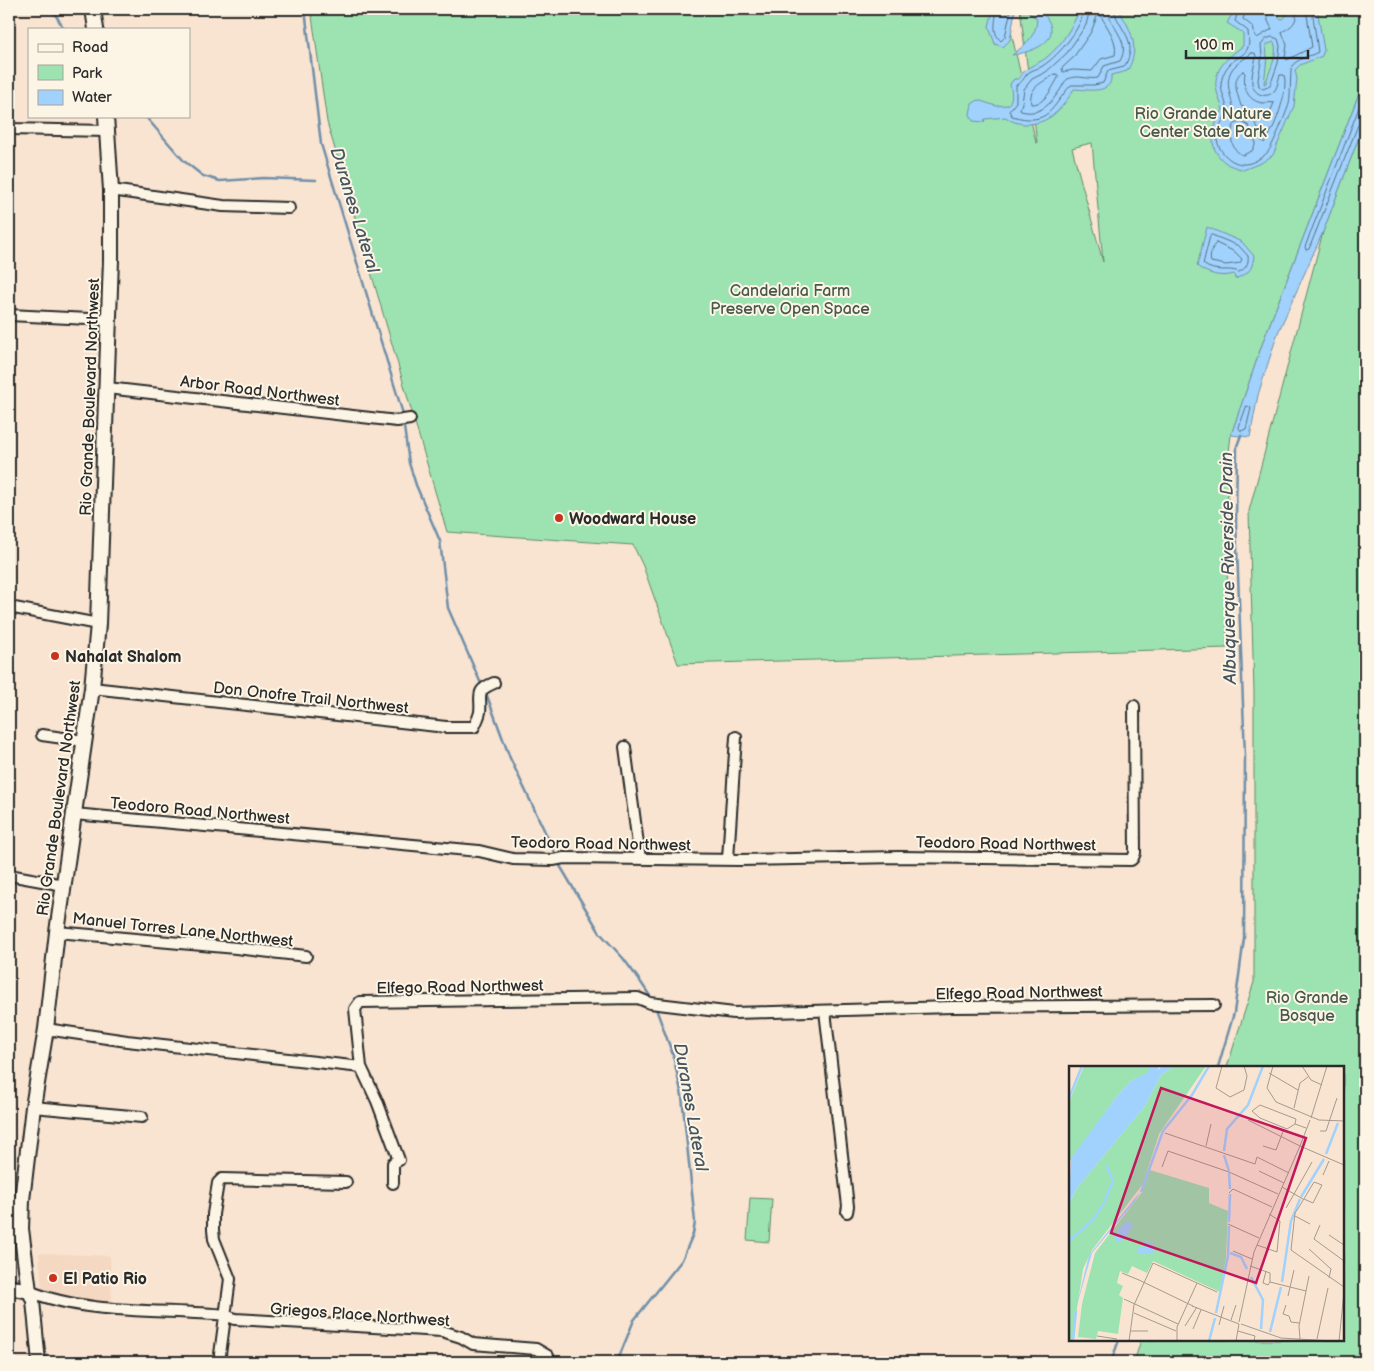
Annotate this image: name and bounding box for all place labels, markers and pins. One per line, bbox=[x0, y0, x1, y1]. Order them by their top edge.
place label: Woodward House bbox=[569, 510, 696, 529]
marker: Woodward House bbox=[553, 512, 565, 524]
place label: Nahalat Shalom bbox=[65, 648, 181, 667]
marker: Nahalat Shalom bbox=[49, 650, 61, 662]
place label: El Patio Rio bbox=[63, 1270, 147, 1289]
marker: El Patio Rio bbox=[47, 1272, 59, 1284]

